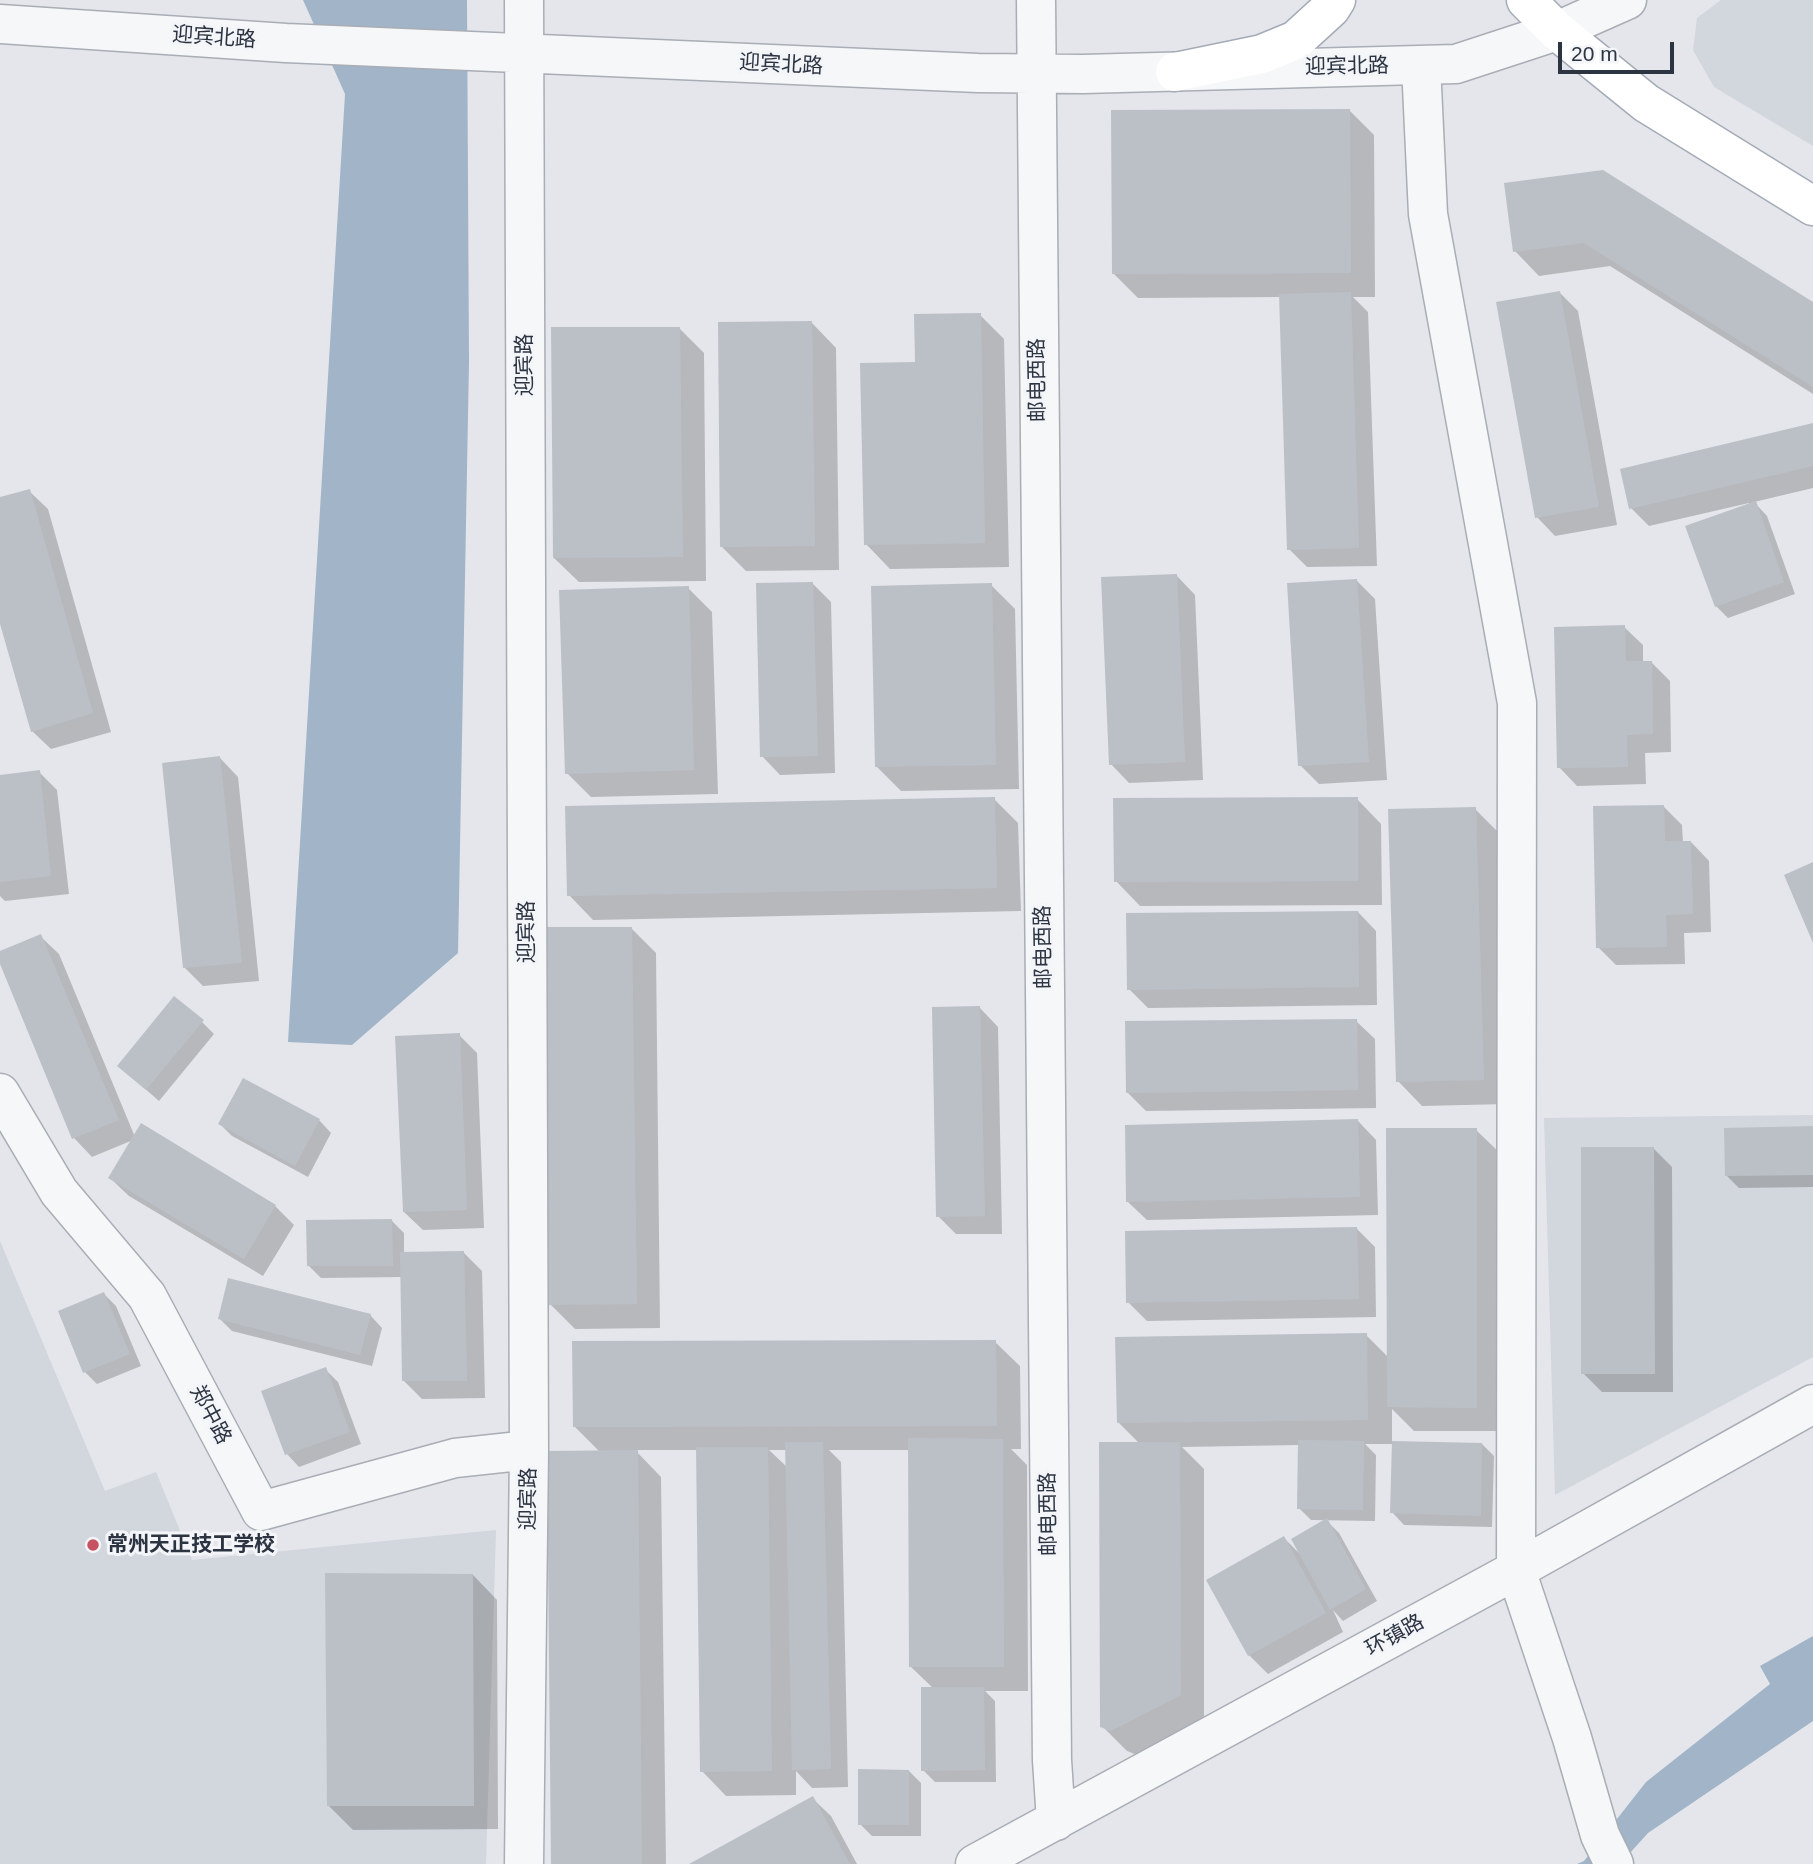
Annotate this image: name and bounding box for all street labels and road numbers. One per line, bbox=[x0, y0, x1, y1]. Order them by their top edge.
street label: 迎宾北路 bbox=[171, 23, 257, 53]
street label: 迎宾北路 bbox=[738, 50, 824, 80]
street label: 迎宾北路 bbox=[1305, 54, 1389, 80]
street label: 迎宾路 bbox=[512, 334, 538, 396]
street label: 邮电西路 bbox=[1025, 338, 1051, 422]
street label: 迎宾路 bbox=[514, 901, 540, 963]
street label: 邮电西路 bbox=[1031, 905, 1057, 989]
street label: 郑中路 bbox=[184, 1381, 236, 1449]
street label: 迎宾路 bbox=[516, 1467, 542, 1531]
street label: 邮电西路 bbox=[1036, 1472, 1062, 1556]
street label: 环镇路 bbox=[1361, 1610, 1429, 1662]

